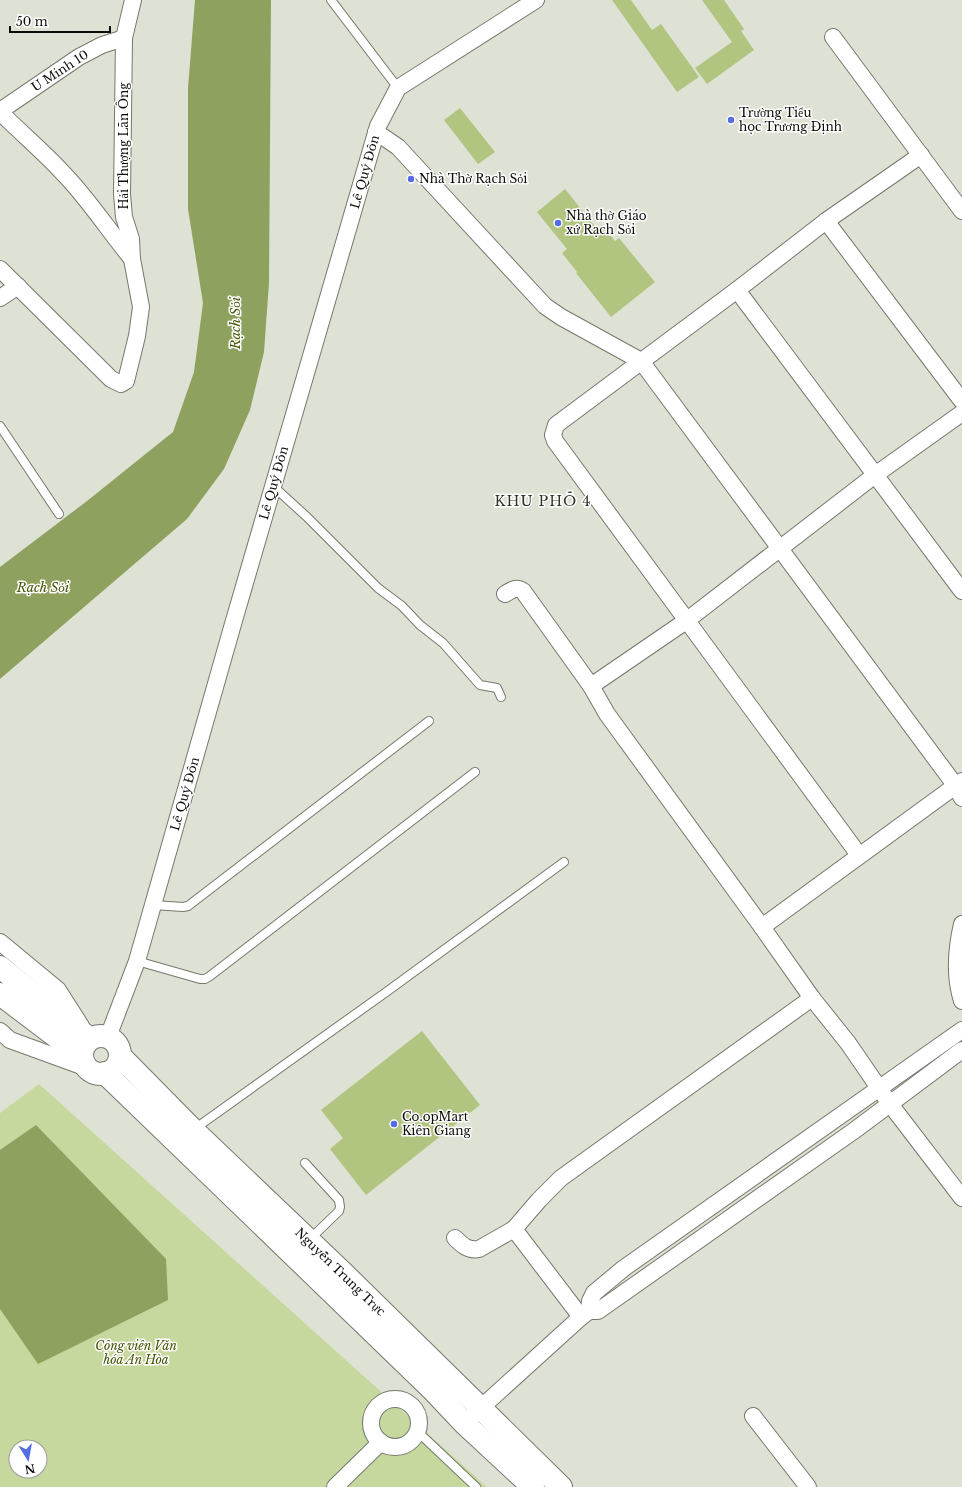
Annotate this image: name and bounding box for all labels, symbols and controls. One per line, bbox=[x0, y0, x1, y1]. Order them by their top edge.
scale bar bbox=[10, 8, 110, 34]
text: 50 m bbox=[16, 14, 48, 29]
street label: U Minh 10 bbox=[28, 47, 91, 95]
street label: Hải Thượng Lãn Ông bbox=[115, 82, 131, 210]
place label: Trường Tiểu học Trương Định bbox=[739, 105, 842, 134]
marker: Trường Tiểu học Trương Định bbox=[726, 115, 736, 125]
street label: Lê Quý Đôn bbox=[347, 133, 382, 210]
place label: Nhà Thờ Rạch Sỏi bbox=[419, 171, 527, 186]
marker: Nhà Thờ Rạch Sỏi bbox=[406, 174, 416, 184]
place label: Nhà thờ Giáo xứ Rạch Sỏi bbox=[566, 208, 647, 237]
marker: Nhà thờ Giáo xứ Rạch Sỏi bbox=[553, 218, 563, 228]
water label: Rạch Sỏi bbox=[227, 296, 244, 350]
street label: Lê Quý Đôn bbox=[256, 444, 291, 521]
district label: KHU PHỐ 4 bbox=[495, 491, 591, 510]
water label: Rạch Sỏi bbox=[16, 579, 70, 596]
street label: Lê Quý Đôn bbox=[167, 755, 202, 832]
place label: Co.opMart Kiên Giang bbox=[402, 1109, 471, 1138]
marker: Co.opMart Kiên Giang bbox=[389, 1119, 399, 1129]
street label: Nguyễn Trung Trực bbox=[292, 1225, 389, 1319]
park label: Công viên Văn hóa An Hòa bbox=[95, 1338, 177, 1367]
north arrow bbox=[8, 1439, 48, 1479]
text: N bbox=[23, 1461, 36, 1477]

